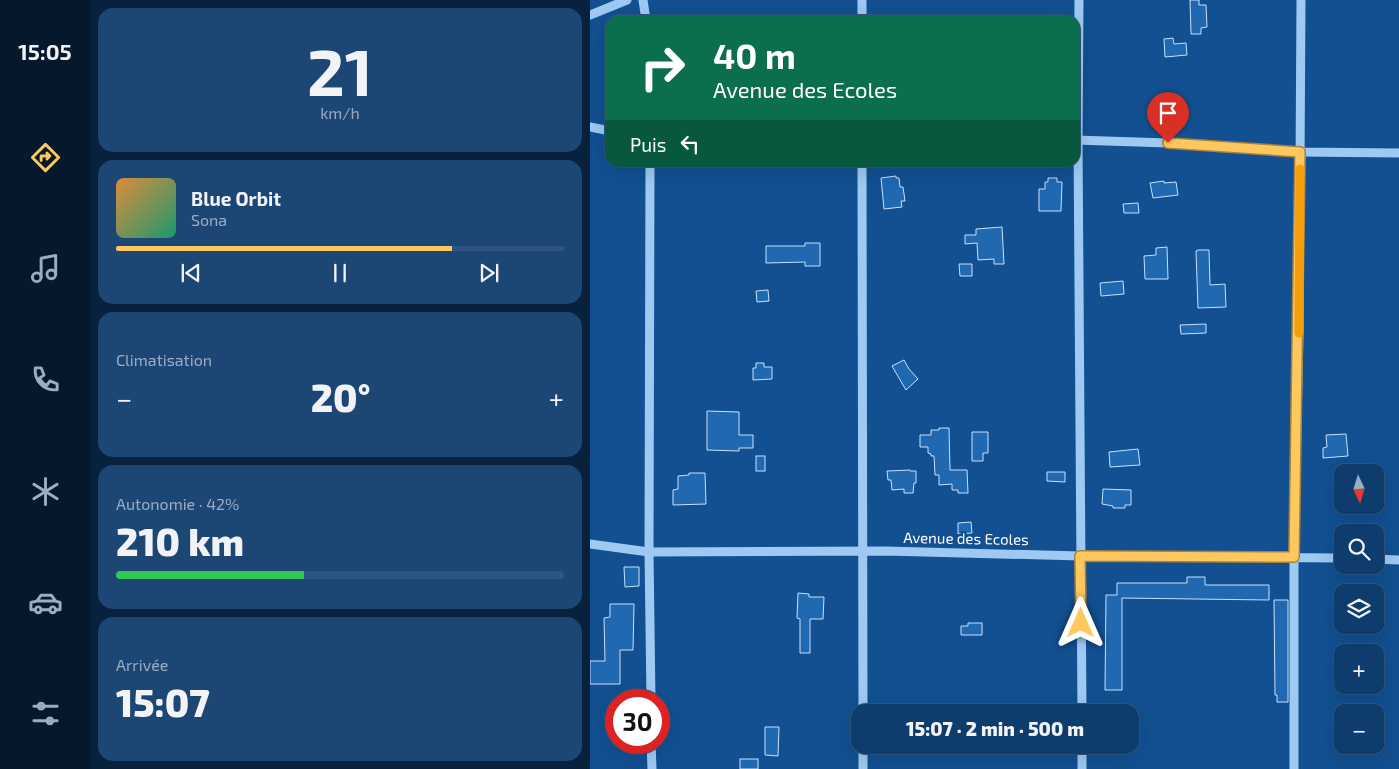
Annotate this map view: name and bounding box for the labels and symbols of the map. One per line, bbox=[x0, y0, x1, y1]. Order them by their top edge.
pin bbox=[1147, 92, 1189, 143]
north arrow bbox=[1334, 464, 1384, 514]
street label: Avenue des Ecoles bbox=[903, 528, 1029, 548]
position arrow bbox=[1054, 596, 1106, 648]
speed limit sign: 30 bbox=[605, 689, 670, 754]

